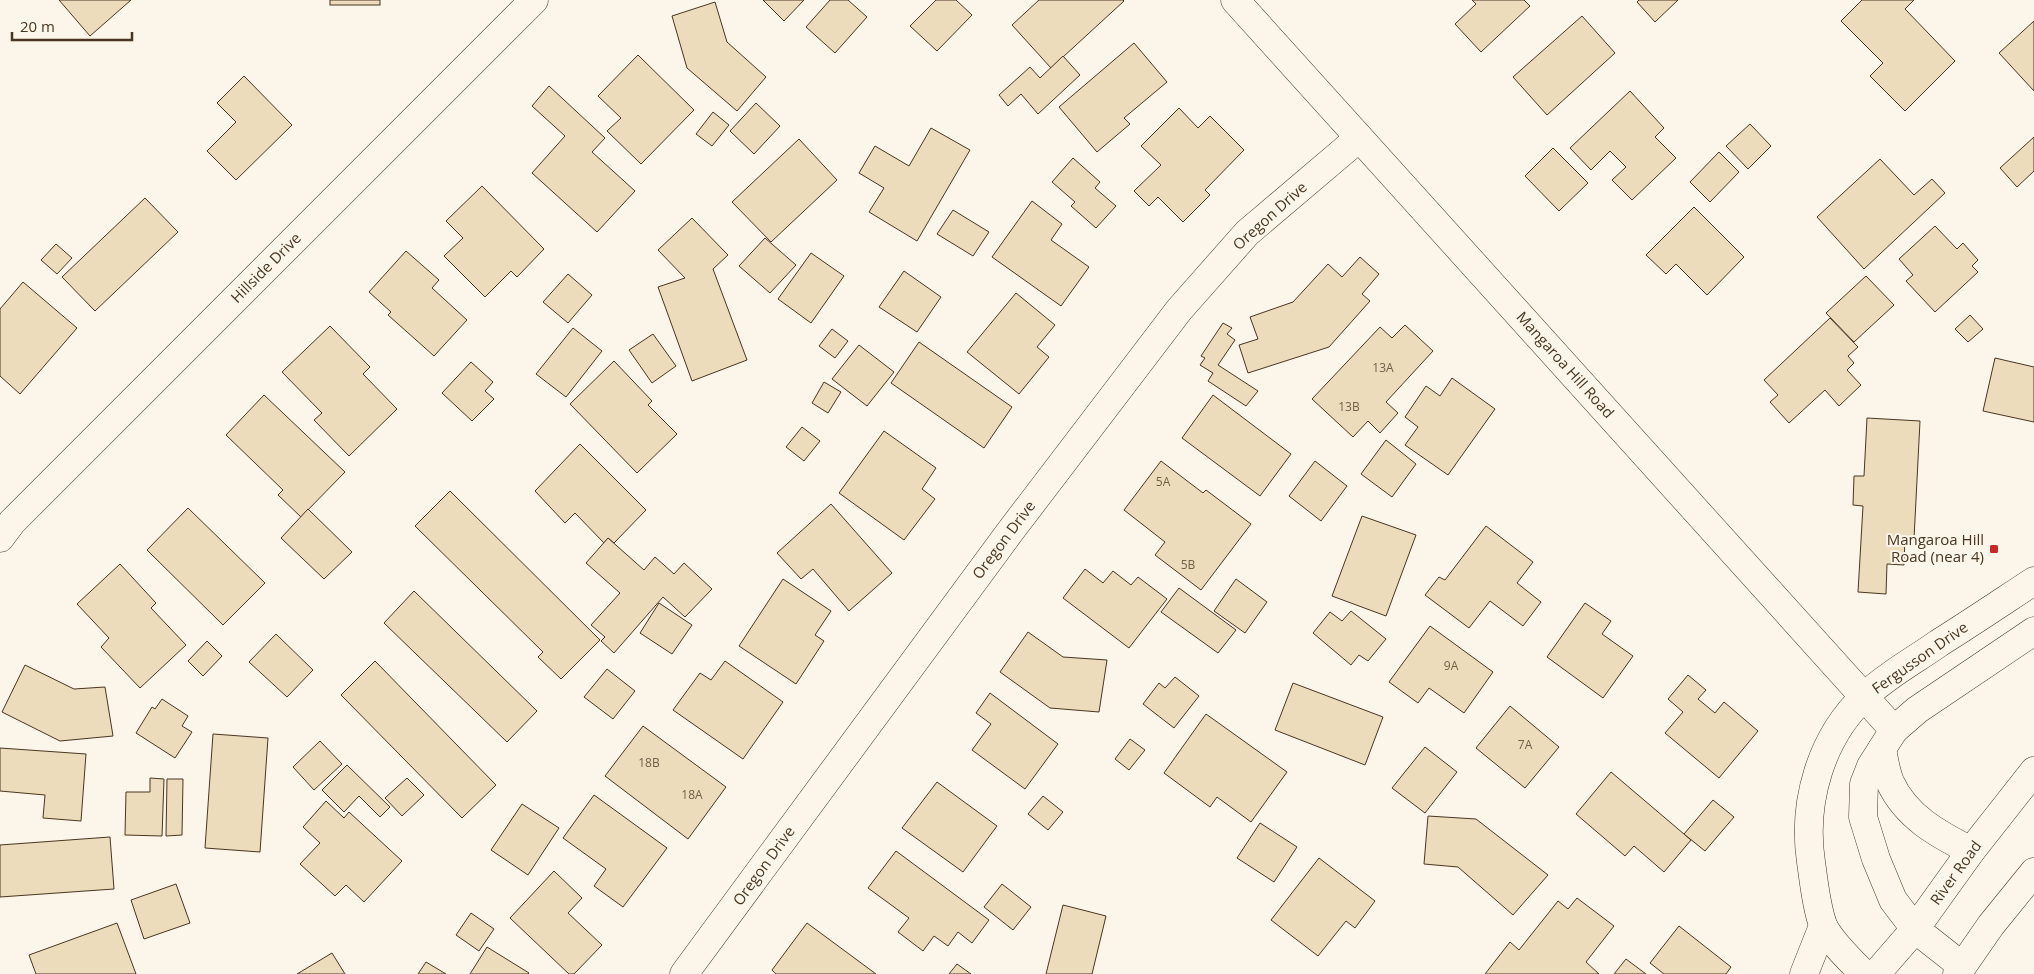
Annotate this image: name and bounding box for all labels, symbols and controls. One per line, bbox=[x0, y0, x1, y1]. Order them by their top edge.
scale bar bbox=[12, 10, 132, 42]
text: 20 m bbox=[20, 16, 55, 36]
street label: Oregon Drive bbox=[1228, 177, 1311, 254]
street label: Hillside Drive bbox=[226, 228, 305, 307]
street label: Mangaroa Hill Road bbox=[1512, 307, 1619, 422]
house number: 13A bbox=[1372, 359, 1394, 376]
house number: 13B bbox=[1338, 398, 1360, 415]
house number: 5A bbox=[1156, 473, 1171, 490]
street label: Oregon Drive bbox=[967, 496, 1039, 583]
place label: Mangaroa Hill Road (near 4) bbox=[1887, 529, 1984, 566]
marker: Mangaroa Hill Road (near 4) bbox=[1988, 543, 2000, 555]
house number: 5B bbox=[1181, 556, 1196, 573]
street label: Fergusson Drive bbox=[1867, 617, 1971, 698]
house number: 9A bbox=[1444, 657, 1459, 674]
house number: 7A bbox=[1518, 736, 1533, 753]
house number: 18B bbox=[638, 754, 660, 771]
house number: 18A bbox=[681, 786, 703, 803]
street label: Oregon Drive bbox=[728, 822, 799, 909]
street label: River Road bbox=[1925, 836, 1985, 909]

